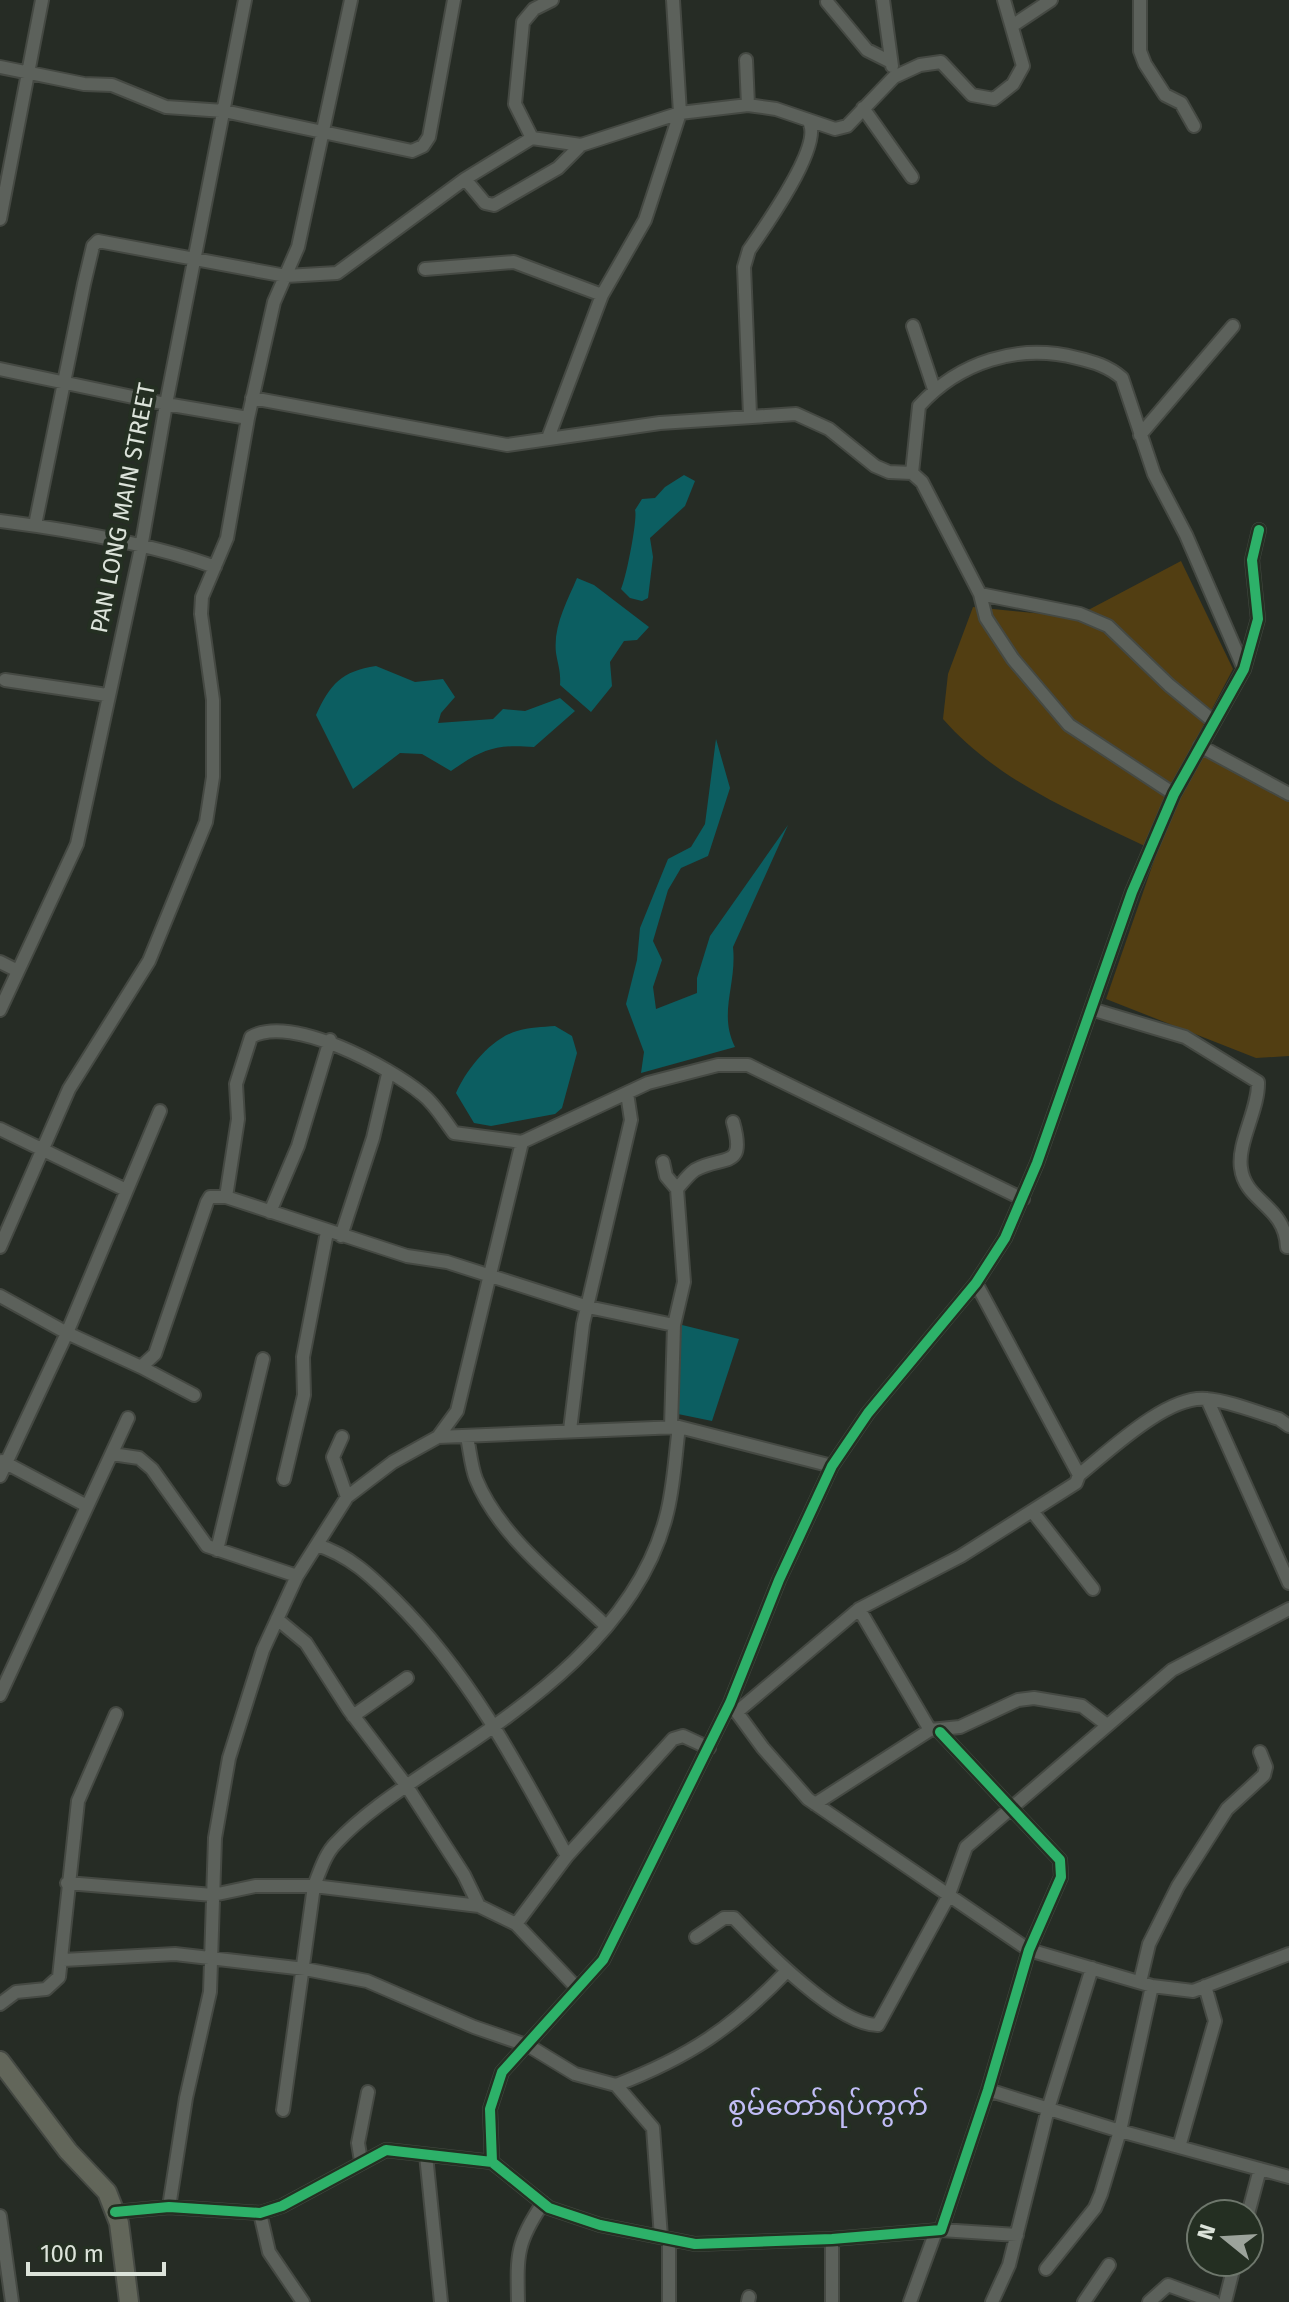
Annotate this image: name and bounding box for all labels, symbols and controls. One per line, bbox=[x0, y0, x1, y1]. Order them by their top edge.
street label: PAN LONG MAIN STREET bbox=[85, 380, 161, 635]
district label: စွမ်တော်ရပ်ကွက် bbox=[728, 2087, 928, 2128]
north arrow bbox=[1185, 2198, 1265, 2278]
text: N bbox=[1191, 2221, 1222, 2243]
scale bar bbox=[28, 2226, 164, 2276]
text: 100 m bbox=[40, 2240, 104, 2268]

